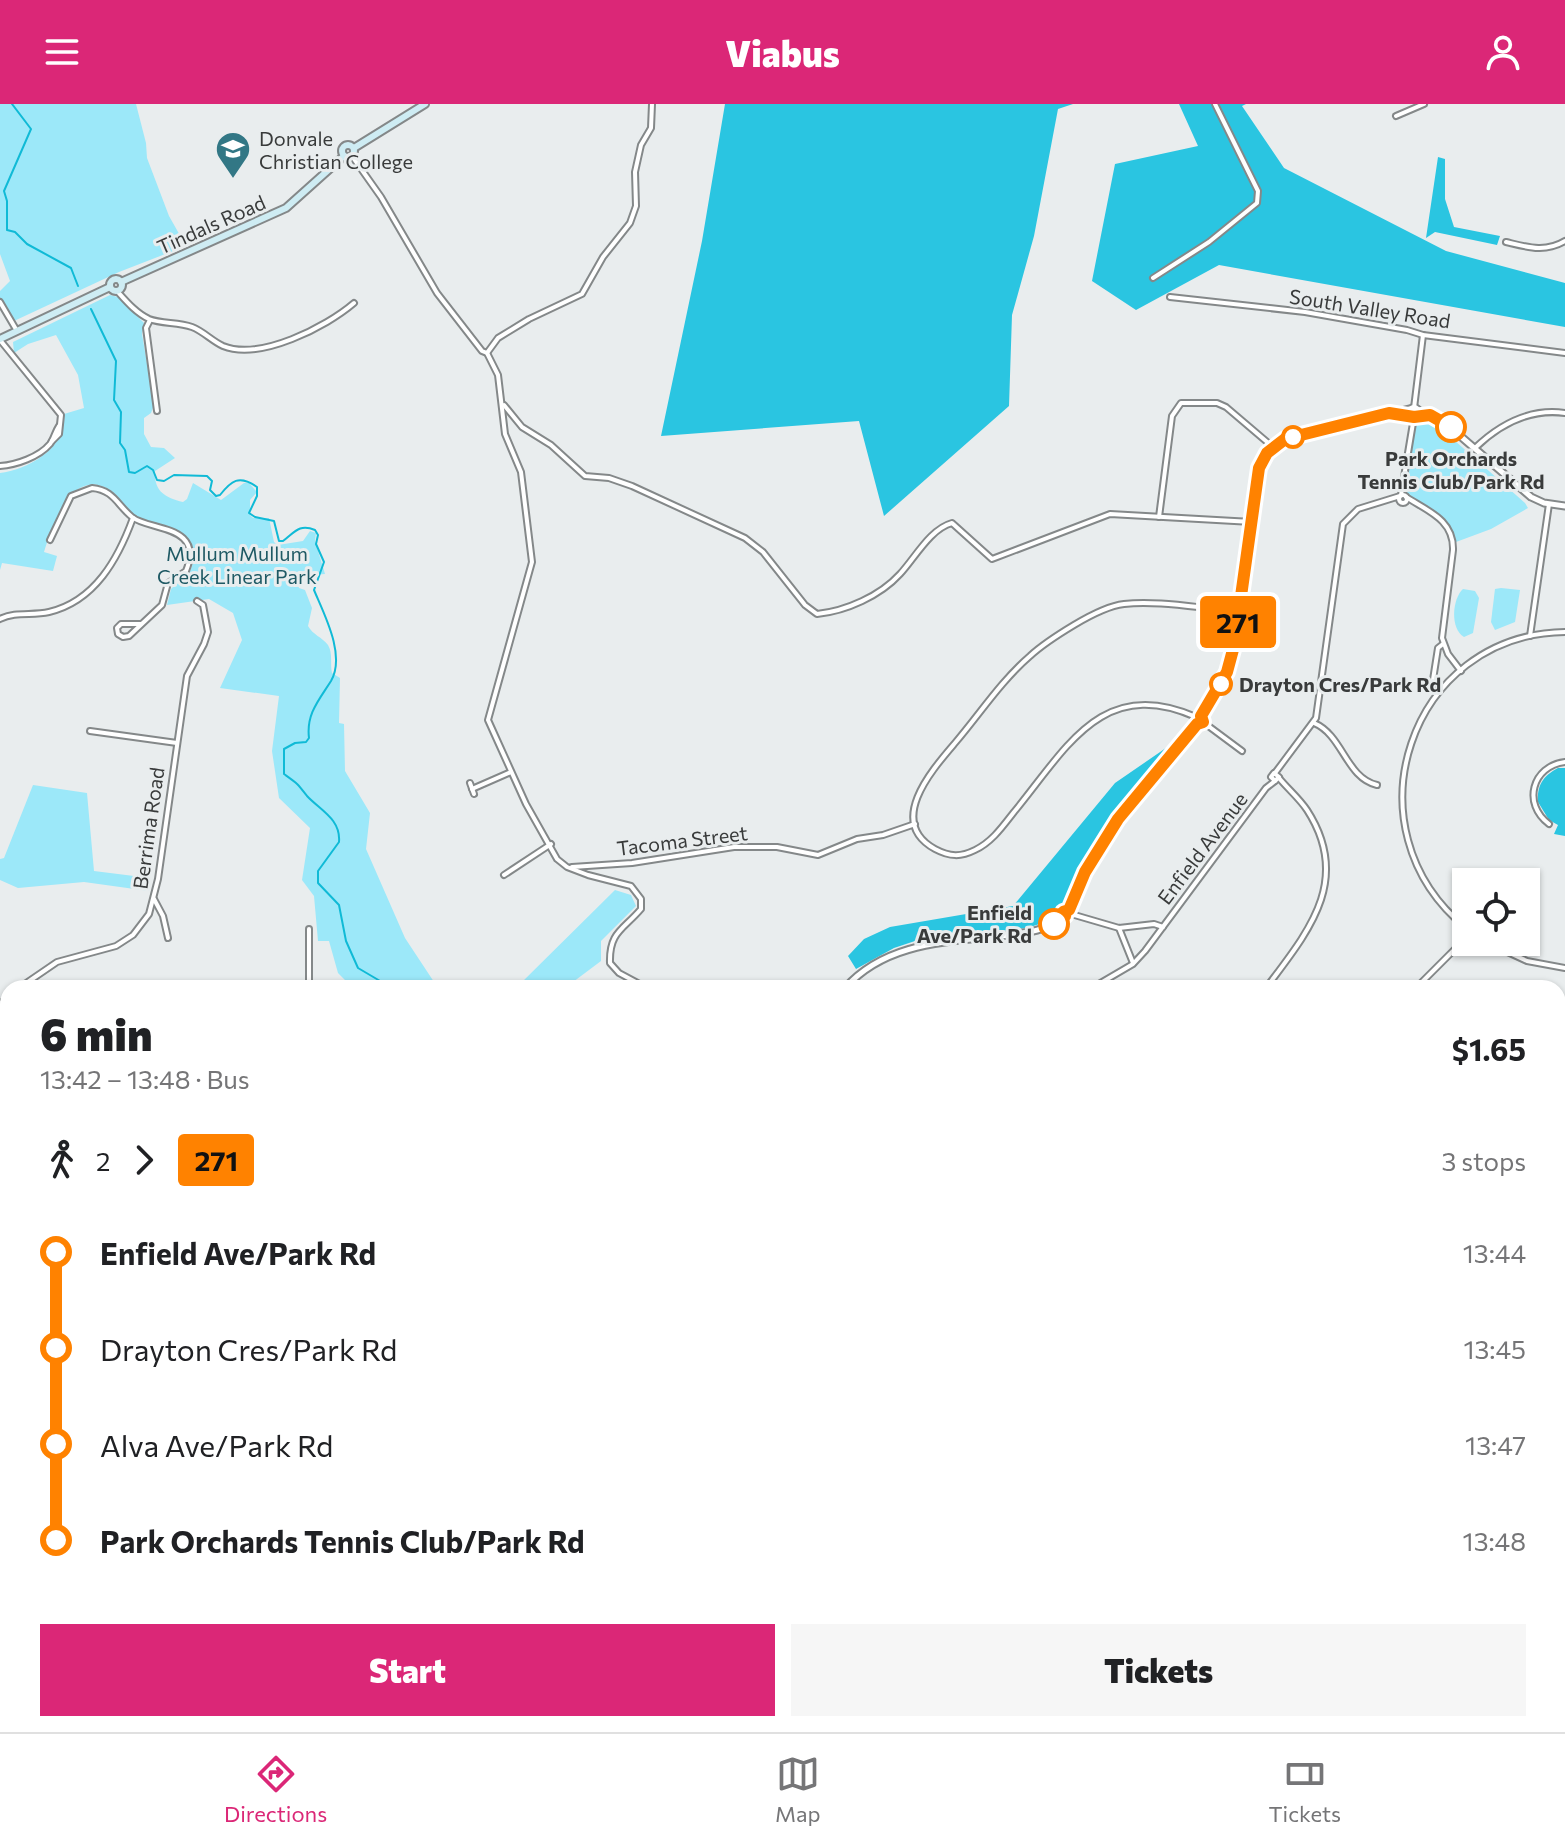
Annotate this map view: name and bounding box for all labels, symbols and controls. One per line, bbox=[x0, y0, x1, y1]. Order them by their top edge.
icon: menu bbox=[40, 30, 84, 74]
text: Viabus bbox=[725, 30, 840, 74]
icon: person bbox=[1481, 30, 1525, 74]
place label: Donvale Christian College bbox=[259, 126, 413, 173]
school or university icon: Donvale Christian College bbox=[214, 130, 252, 180]
street label: Tindals Road bbox=[153, 189, 269, 259]
street label: South Valley Road bbox=[1288, 283, 1452, 333]
marker: Park Orchards Tennis Club/Park Rd bbox=[1436, 412, 1466, 442]
unlabelled marker bbox=[1282, 426, 1304, 448]
place label: Park Orchards Tennis Club/Park Rd bbox=[1357, 446, 1545, 493]
park label: Mullum Mullum Creek Linear Park bbox=[157, 541, 317, 588]
line badge: 271 bbox=[1192, 596, 1284, 648]
text: 271 bbox=[1216, 605, 1260, 639]
place label: Drayton Cres/Park Rd bbox=[1239, 672, 1441, 696]
marker: Drayton Cres/Park Rd bbox=[1210, 673, 1232, 695]
street label: Berrima Road bbox=[128, 765, 168, 891]
street label: Enfield Avenue bbox=[1152, 787, 1252, 909]
street label: Tacoma Street bbox=[615, 820, 749, 860]
map controls bbox=[1452, 868, 1540, 956]
button: locate bbox=[1452, 868, 1540, 956]
place label: Enfield Ave/Park Rd bbox=[917, 900, 1032, 947]
marker: Enfield Ave/Park Rd bbox=[1039, 909, 1069, 939]
text: 6 min bbox=[40, 1006, 153, 1060]
text: $1.65 bbox=[1452, 1030, 1526, 1067]
text: 13:42 – 13:48 · Bus bbox=[40, 1063, 250, 1094]
icon: walk bbox=[40, 1138, 84, 1182]
icon: forward bbox=[122, 1138, 166, 1182]
text: 271 bbox=[194, 1143, 238, 1177]
text: 2 bbox=[96, 1145, 110, 1176]
text: 3 stops bbox=[1441, 1145, 1526, 1176]
text: Enfield Ave/Park Rd bbox=[100, 1234, 376, 1271]
text: 13:44 bbox=[1463, 1237, 1526, 1268]
text: Drayton Cres/Park Rd bbox=[100, 1330, 397, 1367]
text: 13:45 bbox=[1463, 1333, 1526, 1364]
text: Alva Ave/Park Rd bbox=[100, 1426, 333, 1463]
text: 13:47 bbox=[1465, 1429, 1526, 1460]
text: Park Orchards Tennis Club/Park Rd bbox=[100, 1522, 585, 1559]
text: 13:48 bbox=[1463, 1525, 1526, 1556]
button: Start bbox=[40, 1624, 775, 1716]
button: Tickets bbox=[791, 1624, 1526, 1716]
tab: Directions bbox=[224, 1752, 327, 1827]
tab: Map bbox=[775, 1752, 820, 1827]
tab: Tickets bbox=[1268, 1752, 1341, 1827]

